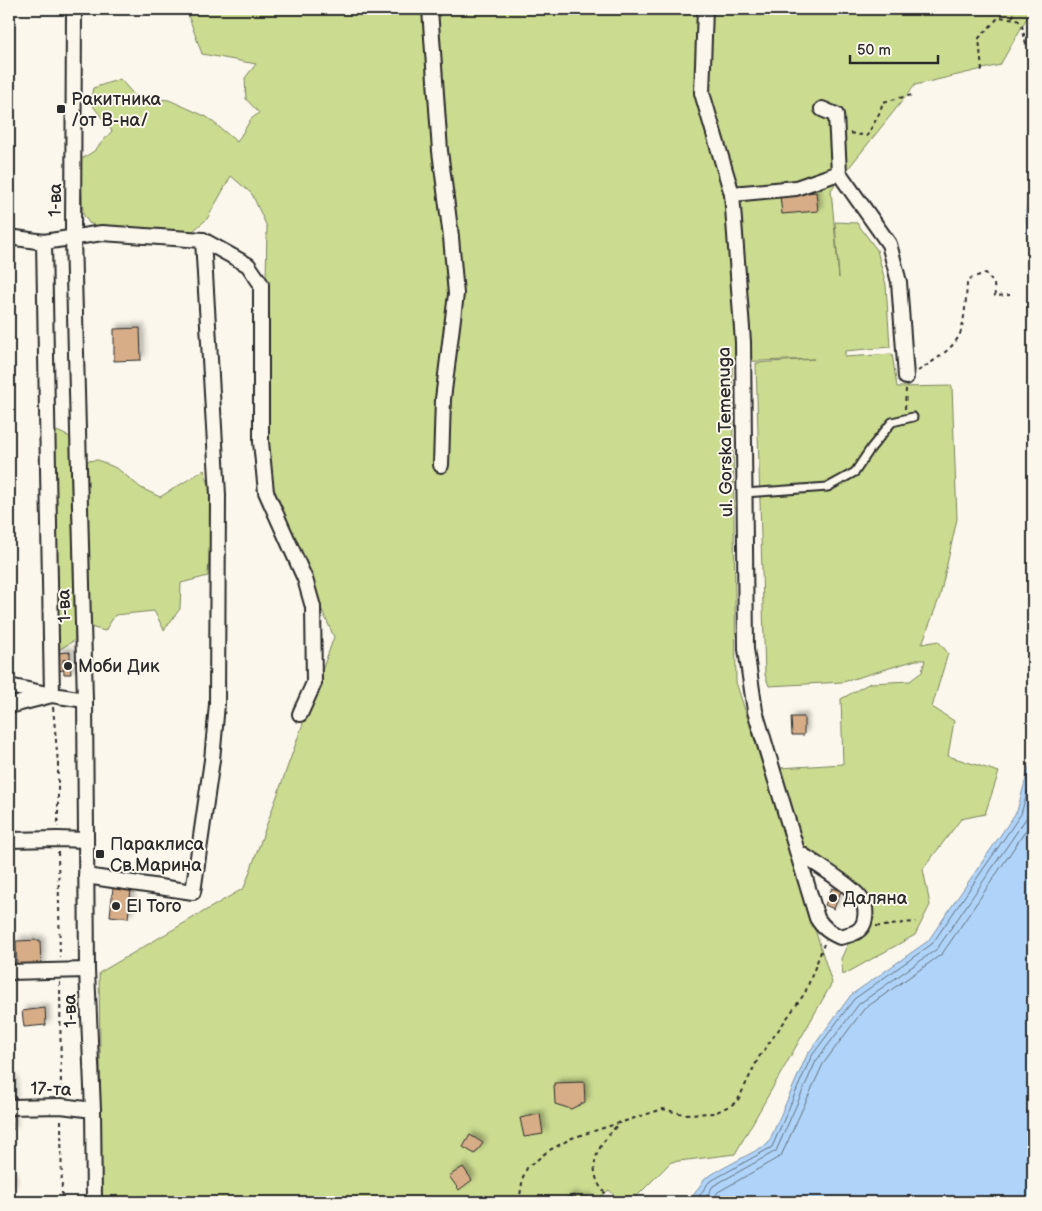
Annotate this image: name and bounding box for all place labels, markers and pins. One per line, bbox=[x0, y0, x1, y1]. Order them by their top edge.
place label: Ракитника /от В-на/ bbox=[71, 89, 162, 131]
marker: Ракитника /от В-на/ bbox=[55, 103, 67, 115]
place label: Моби Дик bbox=[78, 656, 160, 677]
marker: Моби Дик bbox=[62, 660, 74, 672]
place label: Параклиса Св.Марина bbox=[110, 834, 205, 876]
marker: Параклиса Св.Марина bbox=[94, 848, 106, 860]
place label: Даляна bbox=[843, 888, 908, 909]
marker: Даляна bbox=[827, 892, 839, 904]
place label: El Toro bbox=[126, 896, 182, 917]
marker: El Toro bbox=[110, 900, 122, 912]

